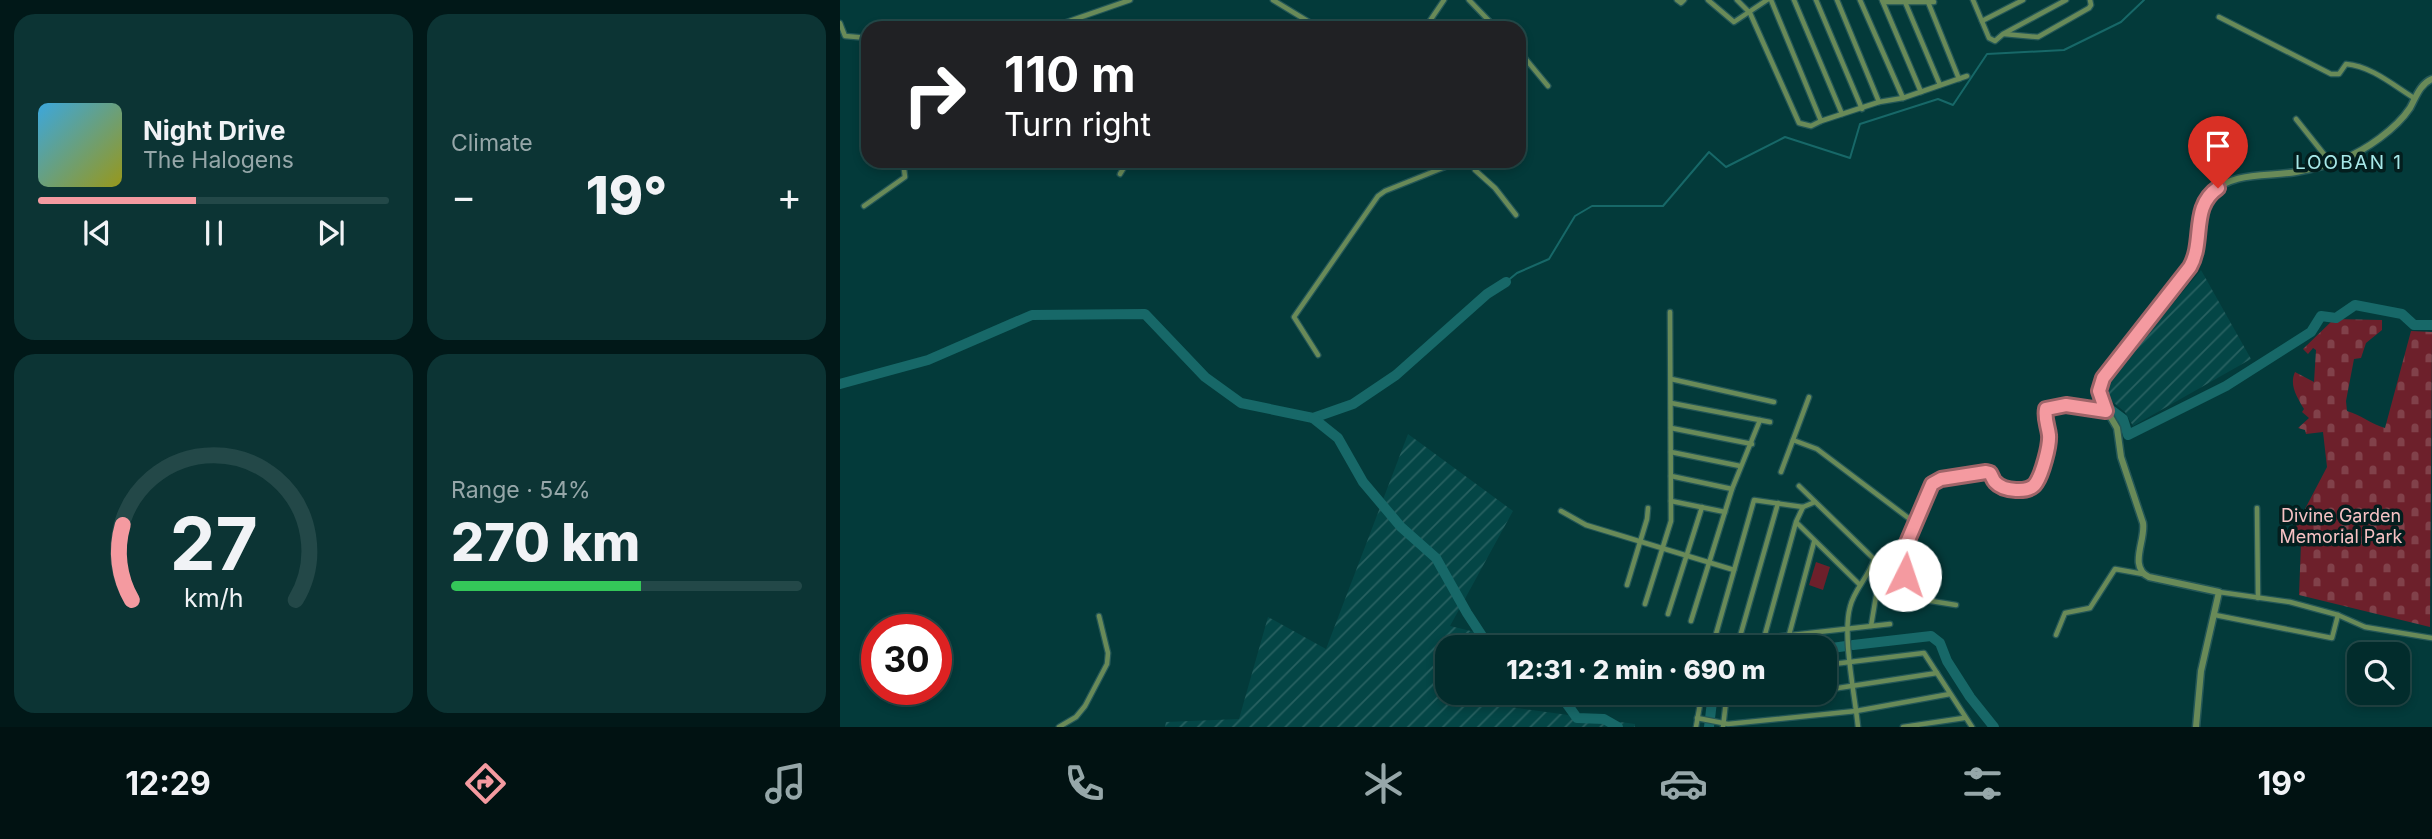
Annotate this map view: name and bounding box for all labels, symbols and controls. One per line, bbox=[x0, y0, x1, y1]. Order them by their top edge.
text: 110 m bbox=[1004, 45, 1136, 104]
icon: right bbox=[889, 49, 980, 140]
text: Turn right bbox=[1004, 105, 1151, 144]
text: Night Drive bbox=[143, 115, 285, 146]
pin bbox=[2188, 116, 2248, 188]
icon: arrive bbox=[2199, 127, 2237, 165]
text: Climate bbox=[451, 129, 533, 157]
text: The Halogens bbox=[143, 146, 294, 174]
district label: LOOBAN 1 bbox=[2295, 151, 2403, 174]
text: 19° bbox=[586, 164, 667, 227]
text: − bbox=[451, 173, 476, 219]
text: + bbox=[777, 173, 802, 219]
icon: previous bbox=[78, 214, 116, 252]
icon: pause bbox=[195, 214, 233, 252]
icon: next bbox=[312, 214, 350, 252]
text: Range · 54% bbox=[451, 476, 591, 504]
text: 27 bbox=[169, 499, 258, 588]
park label: Divine Garden Memorial Park bbox=[2280, 505, 2403, 547]
text: 270 km bbox=[451, 511, 640, 574]
position arrow bbox=[1868, 538, 1942, 612]
text: km/h bbox=[184, 582, 243, 612]
speed limit sign: 30 bbox=[861, 614, 952, 705]
map controls bbox=[2347, 642, 2410, 705]
button: search bbox=[2347, 642, 2410, 705]
text: 12:31 · 2 min · 690 m bbox=[1506, 654, 1766, 685]
icon: directions bbox=[461, 759, 510, 808]
icon: music bbox=[761, 759, 810, 808]
icon: phone bbox=[1060, 759, 1109, 808]
icon: climate bbox=[1359, 759, 1408, 808]
icon: car bbox=[1659, 759, 1708, 808]
icon: filters bbox=[1958, 759, 2007, 808]
text: 12:29 bbox=[125, 764, 211, 803]
text: 19° bbox=[2258, 764, 2307, 803]

